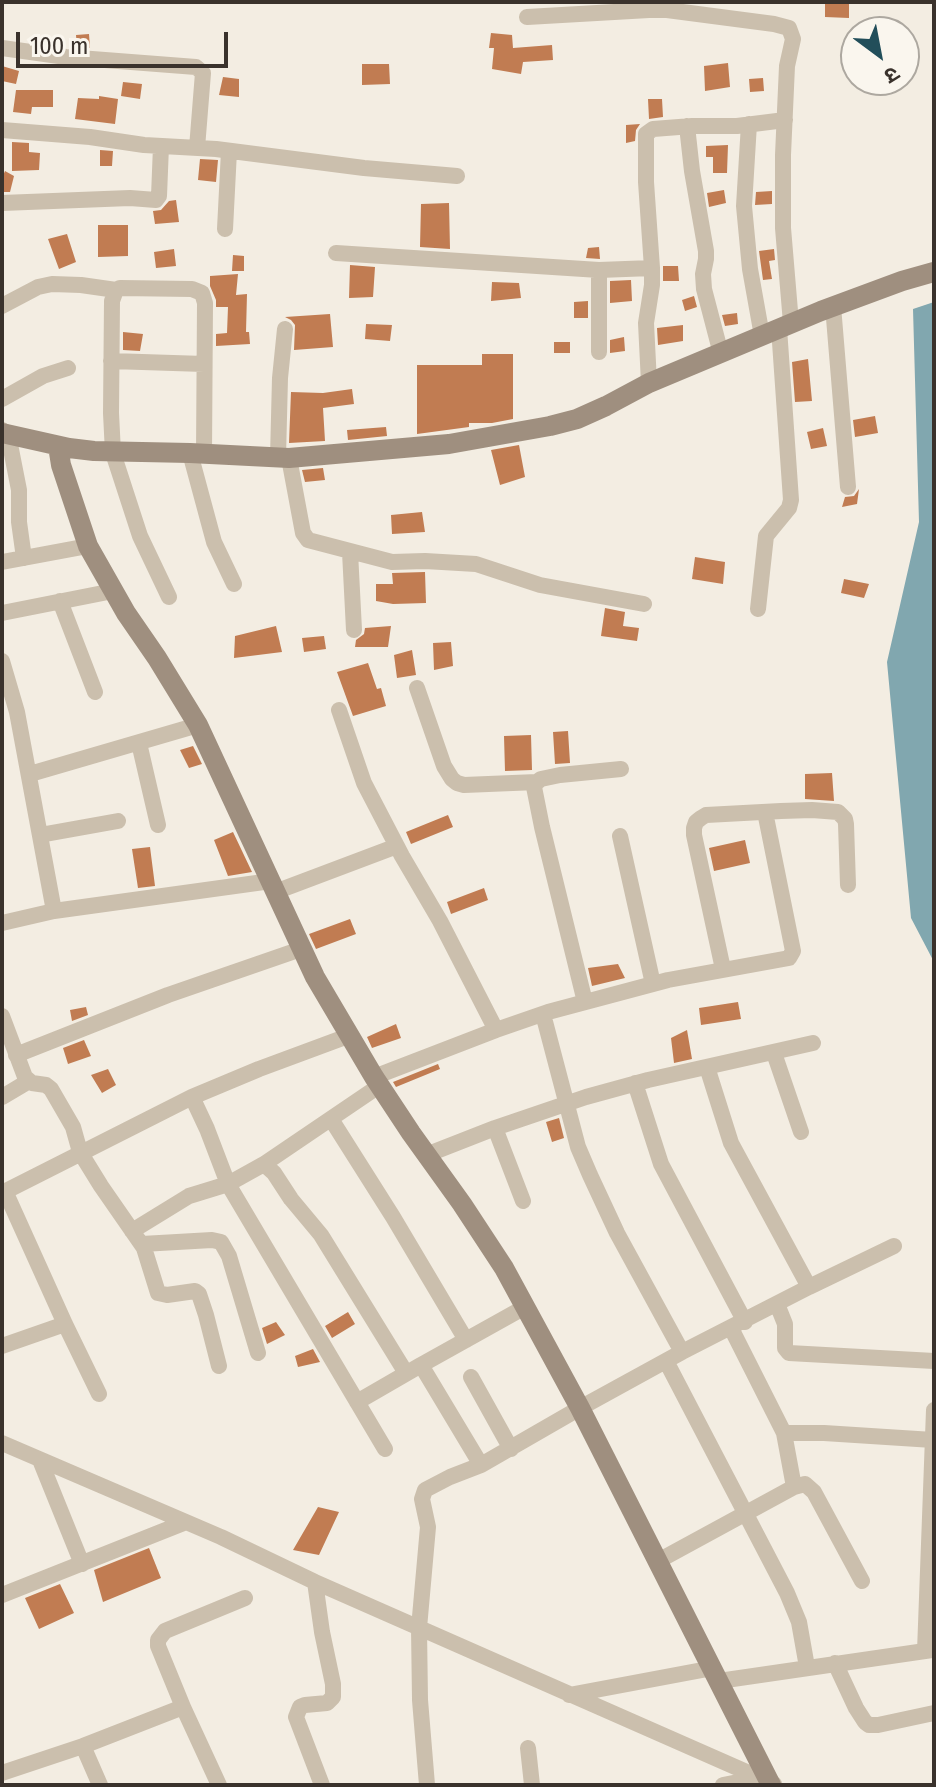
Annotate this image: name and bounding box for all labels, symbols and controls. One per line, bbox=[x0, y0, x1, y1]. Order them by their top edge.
scale bar bbox=[20, 16, 232, 66]
north arrow bbox=[840, 16, 920, 96]
text: 100 m bbox=[30, 32, 88, 60]
text: उ bbox=[879, 60, 905, 90]

